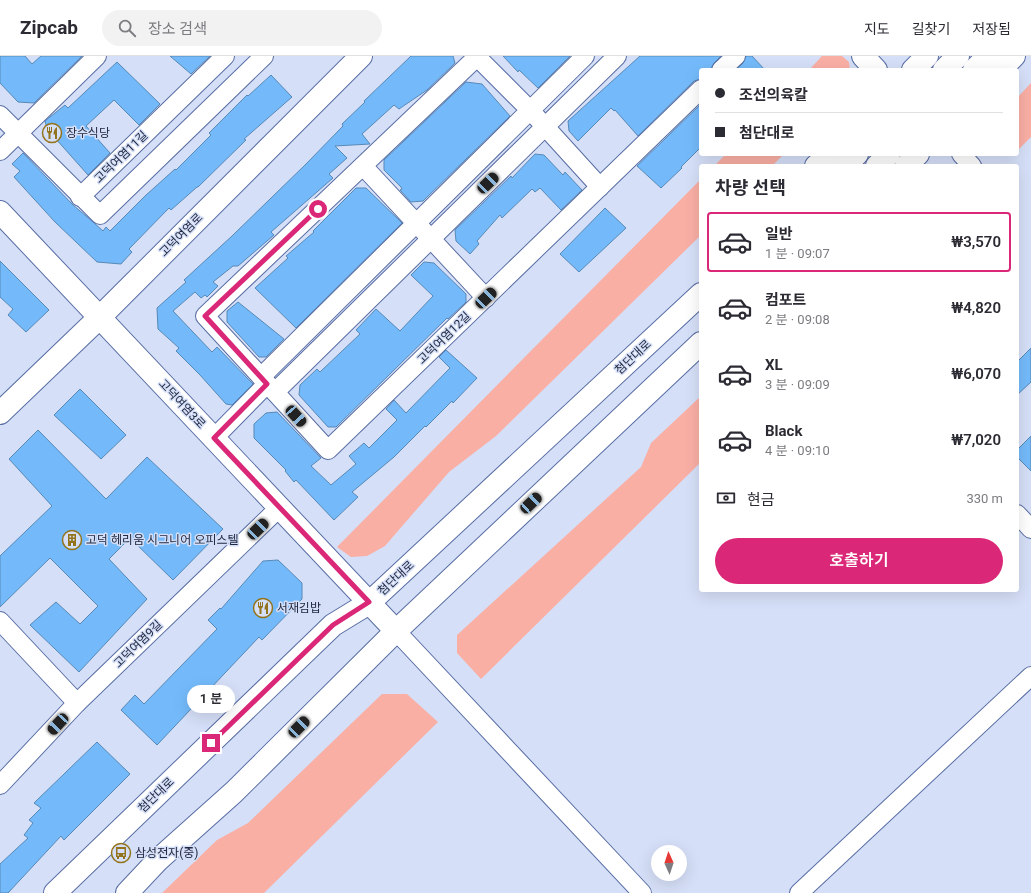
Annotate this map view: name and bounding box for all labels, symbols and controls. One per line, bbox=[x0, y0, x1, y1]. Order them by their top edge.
search box bbox=[102, 10, 382, 46]
text: Zipcab bbox=[20, 16, 78, 39]
icon: search bbox=[116, 17, 138, 39]
text: 장소 검색 bbox=[148, 20, 207, 38]
text: 지도 bbox=[864, 21, 890, 37]
text: 길찾기 bbox=[912, 21, 950, 37]
text: 저장됨 bbox=[972, 21, 1011, 37]
text: 조선의육칼 bbox=[739, 86, 808, 104]
restaurant icon: 장수식당 bbox=[41, 122, 63, 144]
text: 첨단대로 bbox=[739, 124, 794, 142]
place label: 장수식당 bbox=[66, 126, 110, 140]
street label: 고덕여염11길 bbox=[91, 128, 151, 186]
car bbox=[475, 170, 501, 196]
text: 차량 선택 bbox=[715, 177, 786, 198]
route start bbox=[309, 200, 327, 218]
street label: 고덕여염로 bbox=[157, 211, 205, 259]
icon: car bbox=[717, 224, 753, 260]
text: 일반 bbox=[765, 225, 793, 243]
text: ₩3,570 bbox=[951, 233, 1001, 251]
text: 1 분 · 09:07 bbox=[765, 246, 830, 261]
car bbox=[473, 285, 499, 311]
icon: car bbox=[717, 290, 753, 326]
text: 컴포트 bbox=[765, 291, 806, 309]
text: ₩4,820 bbox=[951, 299, 1001, 317]
street label: 고덕여염12길 bbox=[414, 309, 474, 367]
text: 2 분 · 09:08 bbox=[765, 312, 830, 327]
street label: 첨단대로 bbox=[612, 337, 654, 377]
icon: car bbox=[717, 356, 753, 392]
text: XL bbox=[765, 356, 783, 374]
text: ₩6,070 bbox=[951, 365, 1001, 383]
street label: 고덕여염3로 bbox=[156, 377, 208, 431]
text: 3 분 · 09:09 bbox=[765, 377, 830, 392]
car bbox=[284, 403, 308, 429]
icon: car bbox=[717, 422, 753, 458]
text: Black bbox=[765, 422, 802, 440]
text: ₩7,020 bbox=[951, 431, 1001, 449]
text: 4 분 · 09:10 bbox=[765, 443, 830, 458]
icon: cash bbox=[715, 487, 737, 509]
car bbox=[518, 490, 544, 516]
text: 현금 bbox=[747, 491, 775, 509]
text: 330 m bbox=[966, 491, 1003, 506]
car bbox=[245, 516, 271, 542]
building icon: 고덕 헤리움 시그니어 오피스텔 bbox=[61, 529, 83, 551]
place label: 고덕 헤리움 시그니어 오피스텔 bbox=[86, 533, 238, 547]
button: 호출하기 bbox=[715, 538, 1003, 584]
street label: 첨단대로 bbox=[375, 558, 417, 598]
restaurant icon: 서재김밥 bbox=[252, 597, 274, 619]
place label: 서재김밥 bbox=[277, 601, 321, 615]
street label: 고덕여염9길 bbox=[111, 617, 165, 671]
callout: 1 분 bbox=[187, 685, 235, 713]
text: 1 분 bbox=[200, 691, 222, 706]
car bbox=[45, 711, 71, 737]
car bbox=[286, 714, 312, 740]
route end bbox=[202, 734, 220, 752]
street label: 첨단대로 bbox=[135, 775, 177, 815]
bus stop icon: 삼성전자(중) bbox=[110, 842, 132, 864]
north arrow bbox=[651, 845, 687, 881]
map controls bbox=[651, 845, 687, 881]
place label: 삼성전자(중) bbox=[135, 846, 199, 860]

